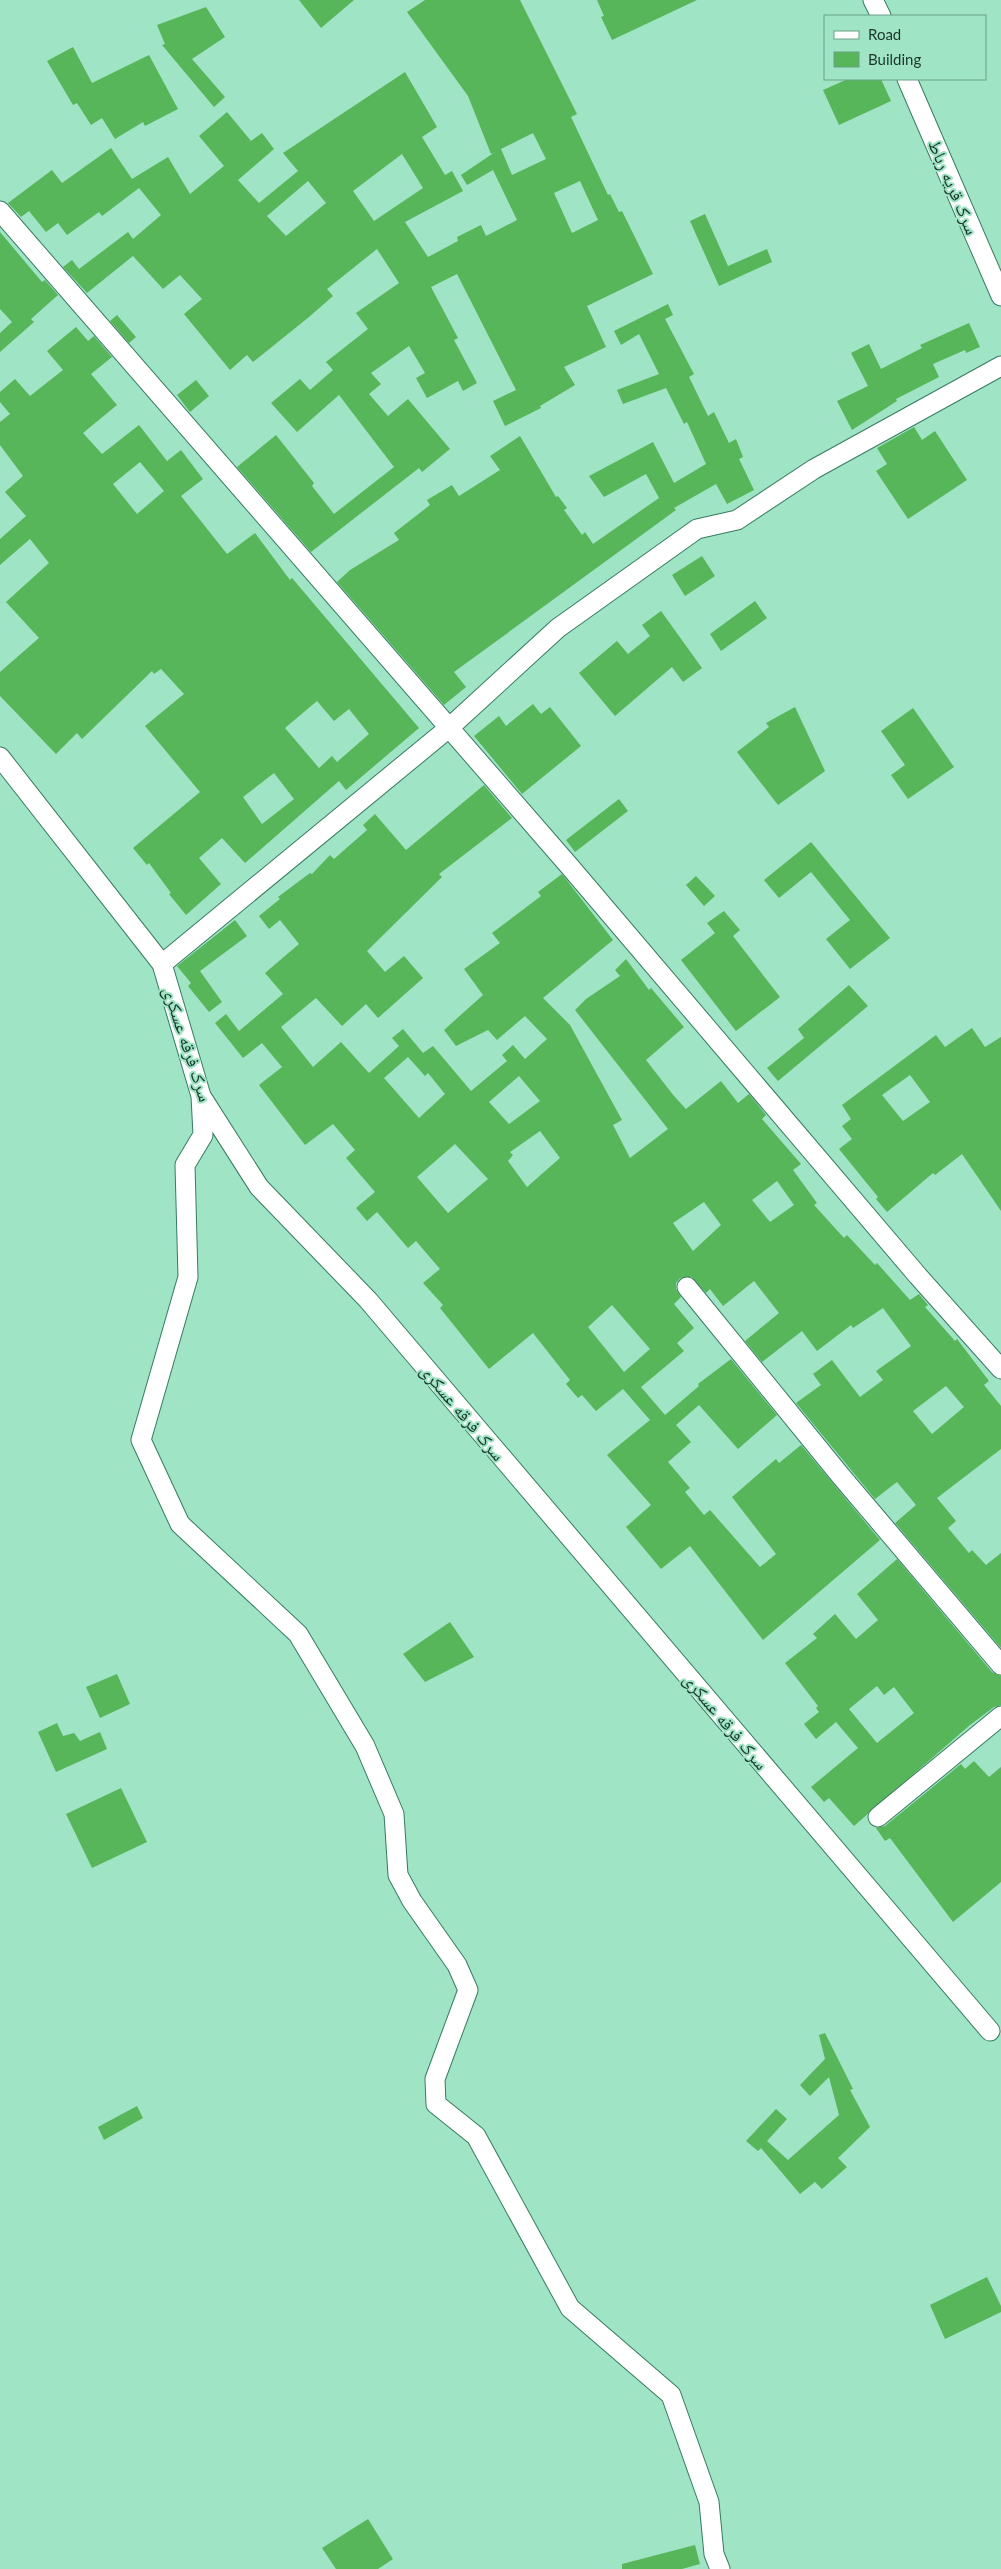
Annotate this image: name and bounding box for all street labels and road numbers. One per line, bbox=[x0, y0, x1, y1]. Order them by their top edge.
street label: سرک قریه رباط bbox=[924, 136, 984, 238]
street label: سرک فرقه عسکری bbox=[158, 984, 217, 1105]
street label: سرک فرقه عسکری bbox=[415, 1359, 510, 1466]
street label: سرک فرقه عسکری bbox=[678, 1668, 773, 1775]

